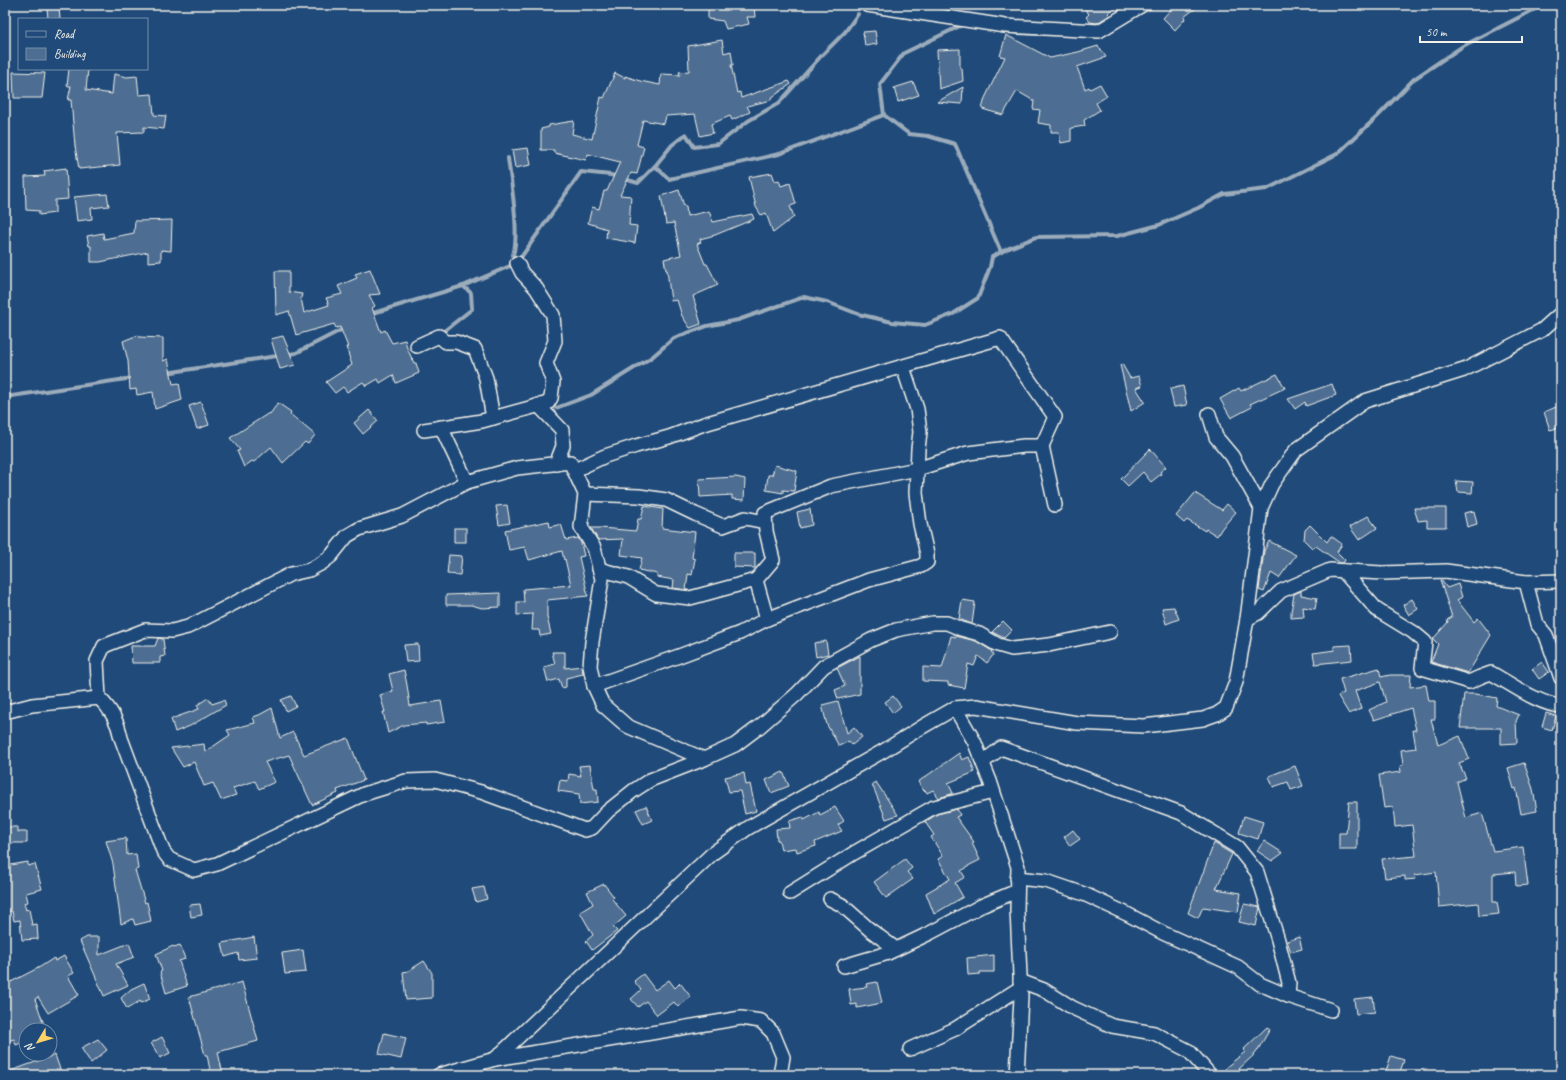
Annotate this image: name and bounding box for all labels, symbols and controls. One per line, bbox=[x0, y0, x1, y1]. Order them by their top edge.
legend bbox=[18, 18, 148, 70]
scale bar bbox=[1420, 18, 1522, 44]
text: 50 m bbox=[1426, 24, 1448, 40]
text: Road bbox=[54, 26, 76, 42]
text: Building bbox=[54, 46, 86, 62]
north arrow bbox=[18, 1022, 58, 1062]
text: N bbox=[21, 1039, 38, 1055]

